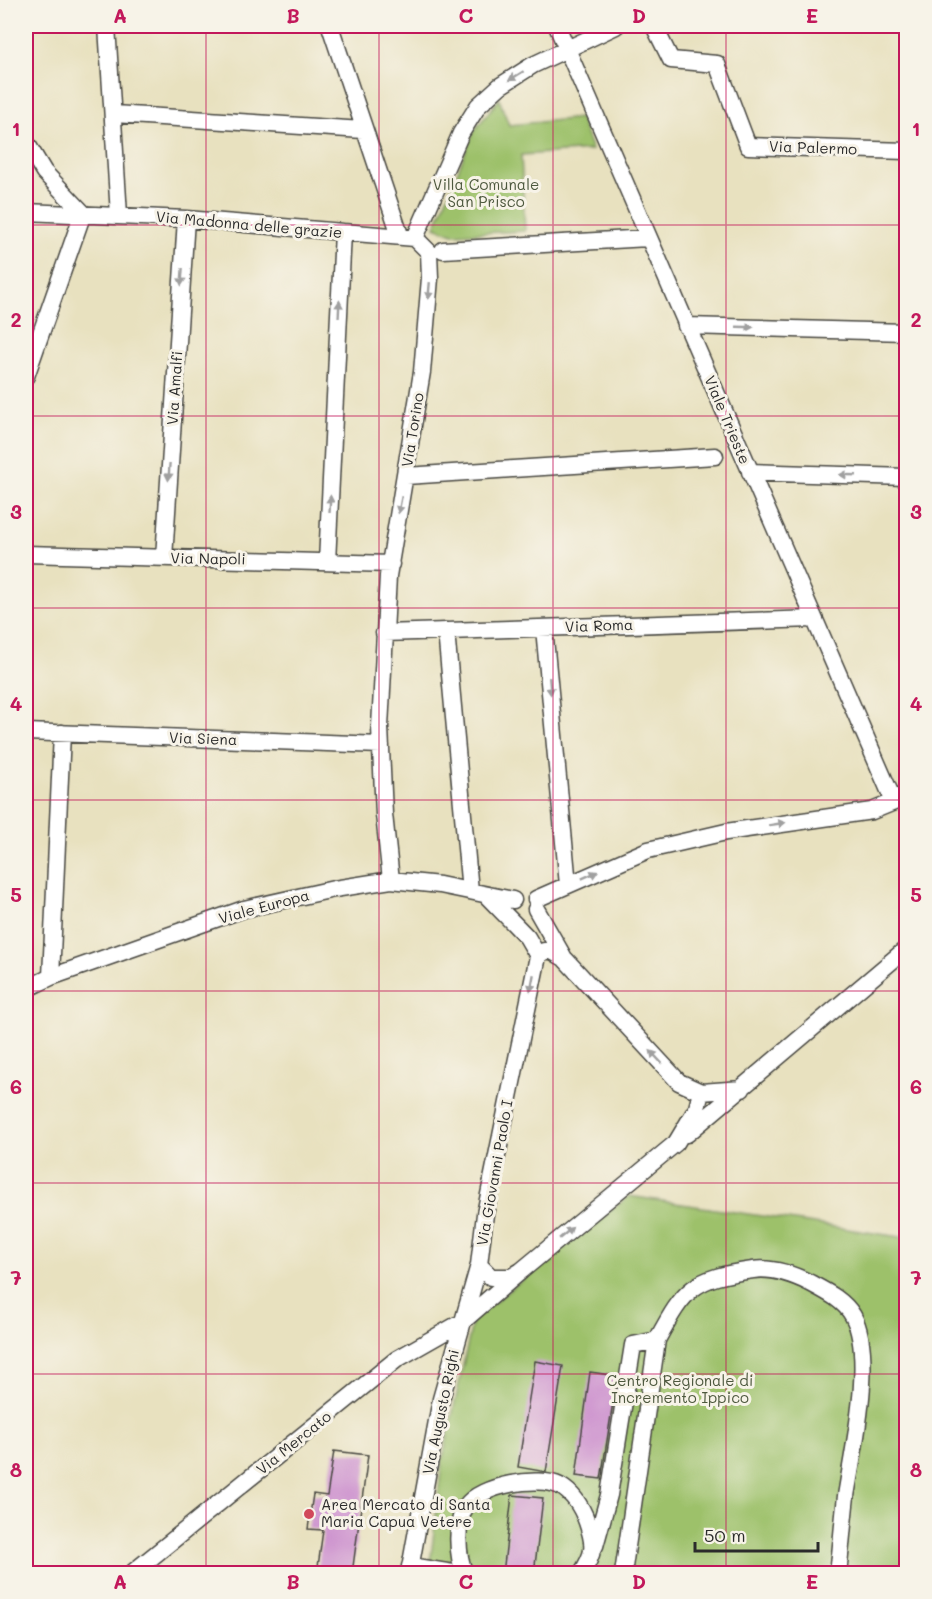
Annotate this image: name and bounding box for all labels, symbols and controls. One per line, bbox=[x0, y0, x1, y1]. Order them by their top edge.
text: A bbox=[113, 2, 127, 28]
text: B bbox=[286, 2, 300, 28]
text: C bbox=[459, 2, 474, 28]
text: D bbox=[632, 2, 646, 28]
text: E bbox=[806, 2, 818, 28]
one-way arrow bbox=[508, 70, 524, 81]
text: 1 bbox=[12, 115, 20, 141]
text: 1 bbox=[912, 115, 920, 141]
street label: Via Palermo bbox=[769, 135, 858, 159]
park label: Villa Comunale San Prisco bbox=[433, 174, 539, 211]
street label: Via Madonna delle grazie bbox=[155, 206, 343, 242]
one-way arrow bbox=[177, 268, 186, 287]
one-way arrow bbox=[424, 282, 434, 301]
one-way arrow bbox=[335, 299, 344, 318]
text: 2 bbox=[10, 306, 22, 332]
text: 2 bbox=[910, 306, 922, 332]
one-way arrow bbox=[735, 323, 754, 332]
street label: Via Amalfi bbox=[161, 350, 187, 426]
street label: Viale Trieste bbox=[700, 372, 756, 467]
street label: Via Torino bbox=[396, 391, 428, 468]
one-way arrow bbox=[164, 462, 174, 481]
one-way arrow bbox=[839, 471, 858, 480]
one-way arrow bbox=[325, 494, 334, 513]
one-way arrow bbox=[395, 496, 404, 515]
text: 3 bbox=[10, 498, 22, 524]
text: 3 bbox=[910, 498, 922, 524]
street label: Via Napoli bbox=[170, 547, 246, 569]
street label: Via Roma bbox=[565, 614, 633, 636]
one-way arrow bbox=[545, 677, 555, 696]
text: 4 bbox=[10, 690, 23, 716]
text: 4 bbox=[910, 690, 923, 716]
street label: Via Siena bbox=[169, 727, 238, 749]
one-way arrow bbox=[767, 819, 786, 828]
one-way arrow bbox=[581, 871, 598, 880]
text: 5 bbox=[10, 881, 22, 907]
text: 5 bbox=[910, 881, 922, 907]
street label: Viale Europa bbox=[216, 884, 311, 928]
one-way arrow bbox=[527, 974, 536, 993]
one-way arrow bbox=[650, 1050, 663, 1065]
text: 6 bbox=[10, 1073, 22, 1099]
text: 6 bbox=[910, 1073, 922, 1099]
street label: Via Giovanni Paolo I bbox=[471, 1098, 517, 1247]
one-way arrow bbox=[558, 1227, 573, 1240]
text: 7 bbox=[10, 1264, 22, 1290]
text: 7 bbox=[910, 1264, 922, 1290]
street label: Via Augusto Righi bbox=[417, 1347, 463, 1476]
park label: Centro Regionale di Incremento Ippico bbox=[607, 1370, 753, 1407]
street label: Via Mercato bbox=[252, 1406, 335, 1479]
text: 8 bbox=[10, 1456, 22, 1482]
text: 8 bbox=[910, 1456, 922, 1482]
place label: Area Mercato di Santa Maria Capua Vetere bbox=[321, 1494, 491, 1531]
marker: Area Mercato di Santa Maria Capua Vetere bbox=[302, 1507, 316, 1521]
scale bar bbox=[695, 1515, 818, 1553]
text: 50 m bbox=[704, 1523, 746, 1547]
text: A bbox=[113, 1568, 127, 1594]
text: B bbox=[286, 1568, 300, 1594]
text: C bbox=[459, 1568, 474, 1594]
text: D bbox=[632, 1568, 646, 1594]
text: E bbox=[806, 1568, 818, 1594]

